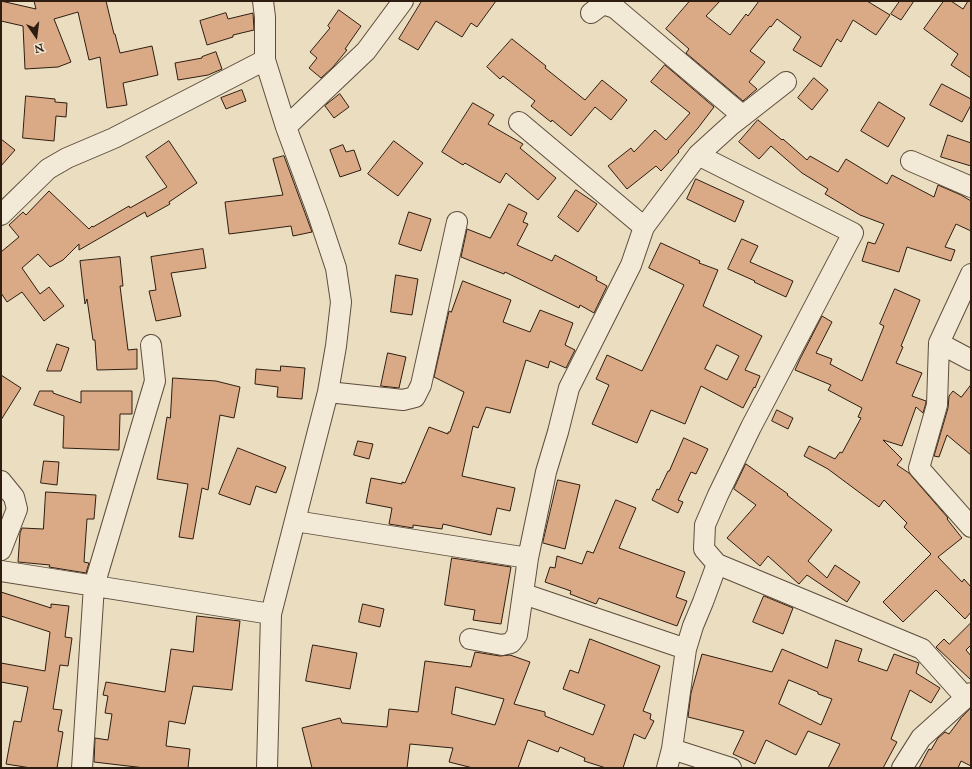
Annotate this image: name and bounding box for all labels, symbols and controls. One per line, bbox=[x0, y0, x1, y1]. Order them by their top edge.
north arrow bbox=[16, 16, 56, 56]
text: N bbox=[33, 41, 45, 56]

